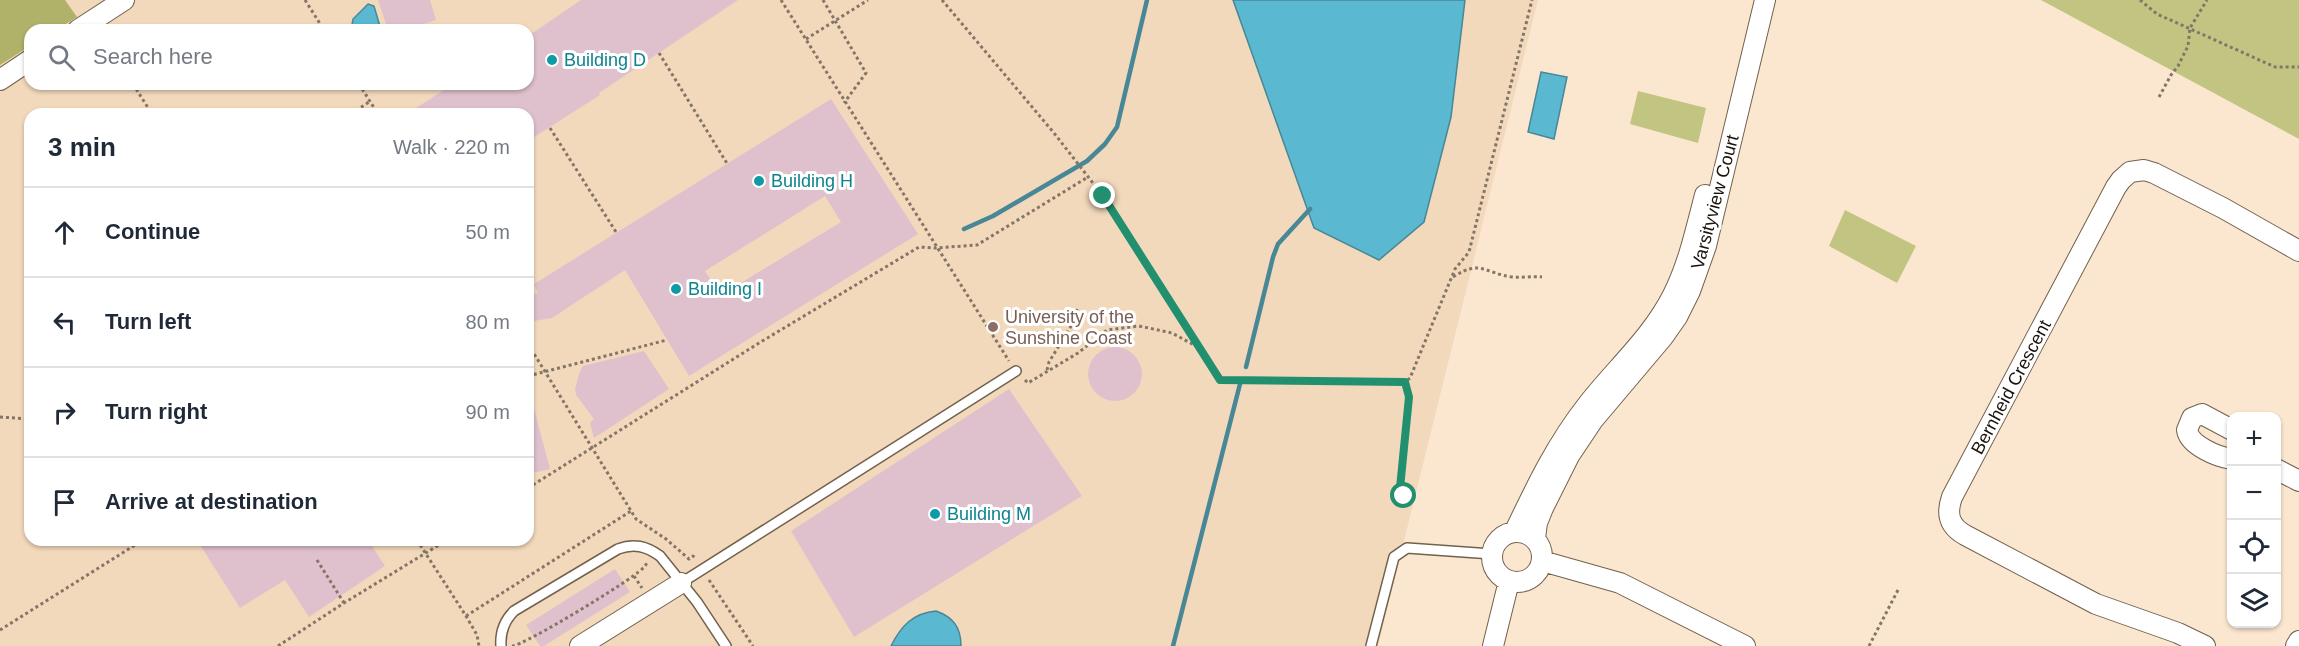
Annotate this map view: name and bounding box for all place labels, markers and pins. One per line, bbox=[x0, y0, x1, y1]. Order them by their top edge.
place label: Building D bbox=[564, 50, 646, 70]
marker: Building D bbox=[545, 53, 559, 67]
place label: Building H bbox=[771, 171, 853, 191]
marker: Building H bbox=[752, 174, 766, 188]
place label: Building I bbox=[688, 279, 762, 299]
marker: Building I bbox=[669, 282, 683, 296]
place label: University of the Sunshine Coast bbox=[1005, 307, 1134, 348]
marker: University of the Sunshine Coast bbox=[986, 320, 1000, 334]
place label: Building M bbox=[947, 504, 1031, 524]
marker: Building M bbox=[928, 507, 942, 521]

